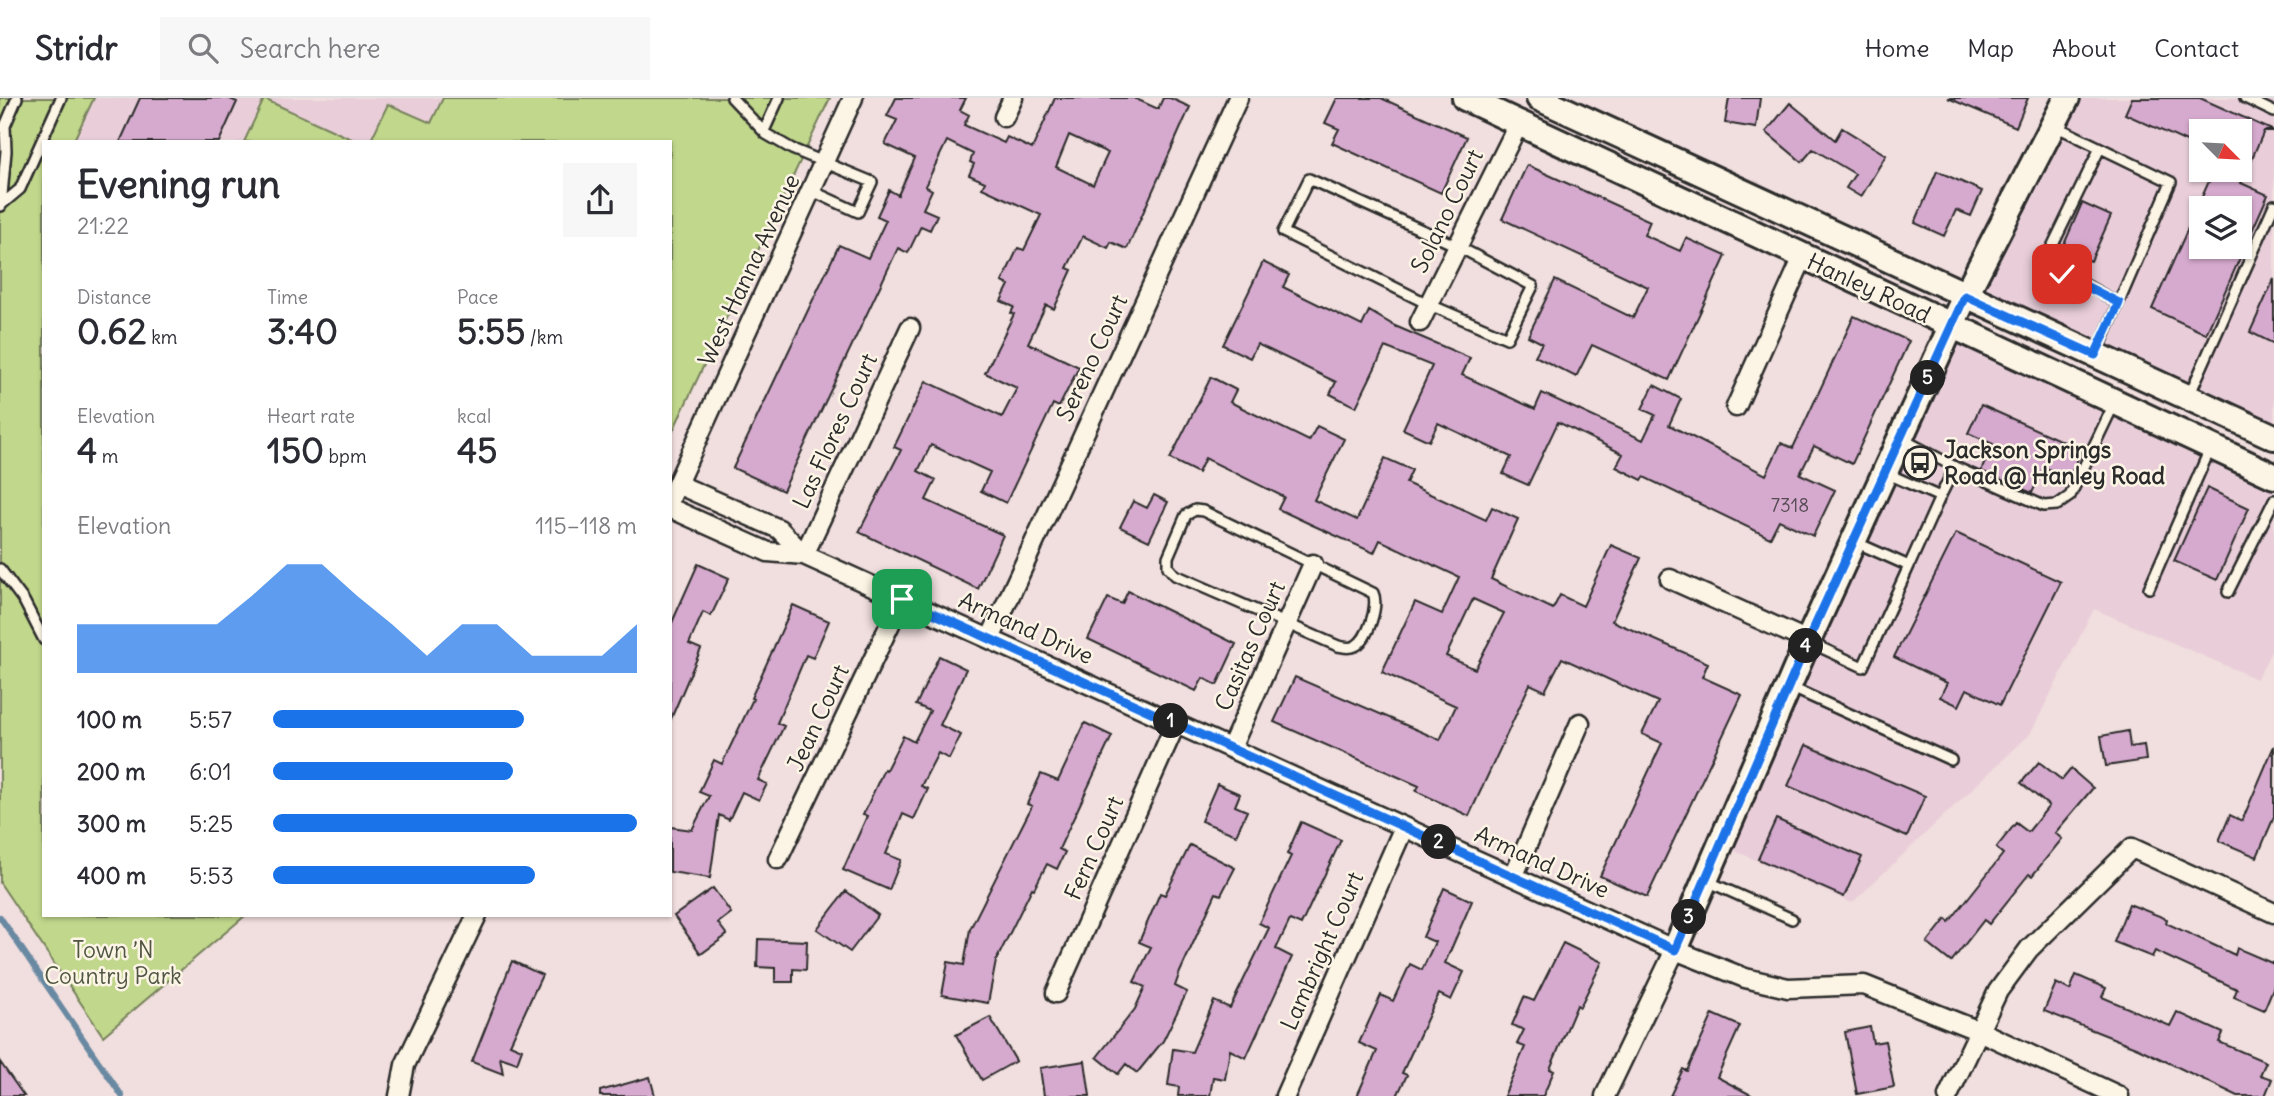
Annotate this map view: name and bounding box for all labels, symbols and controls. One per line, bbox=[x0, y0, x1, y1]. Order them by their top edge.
search box bbox=[160, 17, 650, 80]
text: Stridr bbox=[35, 27, 118, 69]
icon: search bbox=[184, 29, 222, 67]
text: Search here bbox=[240, 32, 381, 65]
text: Home bbox=[1865, 33, 1929, 63]
text: Map bbox=[1967, 33, 2014, 63]
text: About bbox=[2052, 33, 2116, 63]
text: Contact bbox=[2154, 33, 2239, 63]
north arrow bbox=[2189, 119, 2252, 182]
map controls bbox=[2189, 119, 2252, 259]
street label: Solano Court bbox=[1404, 144, 1489, 277]
text: Evening run bbox=[77, 161, 280, 208]
button: share bbox=[563, 163, 637, 237]
street label: West Hanna Avenue bbox=[691, 169, 806, 370]
button: layers bbox=[2189, 196, 2252, 259]
text: 21:22 bbox=[77, 211, 129, 240]
pin bbox=[2032, 244, 2092, 304]
street label: Hanley Road bbox=[1803, 246, 1936, 329]
icon: check bbox=[2043, 255, 2081, 293]
text: Distance bbox=[77, 285, 151, 309]
text: Time bbox=[267, 285, 308, 309]
text: Pace bbox=[457, 285, 498, 309]
street label: Sereno Court bbox=[1050, 290, 1134, 426]
text: 0.62 bbox=[77, 309, 147, 353]
text: 3:40 bbox=[267, 309, 338, 353]
text: 5:55 bbox=[457, 309, 525, 353]
text: km bbox=[147, 325, 178, 349]
text: /km bbox=[525, 325, 563, 349]
street label: Las Flores Court bbox=[786, 348, 883, 513]
pin: 5 bbox=[1910, 360, 1946, 396]
text: 5 bbox=[1922, 365, 1933, 389]
text: Elevation bbox=[77, 404, 155, 428]
text: Heart rate bbox=[267, 404, 355, 428]
text: kcal bbox=[457, 404, 491, 428]
text: 4 bbox=[77, 428, 97, 472]
text: 150 bbox=[267, 428, 324, 472]
text: 45 bbox=[457, 428, 497, 472]
place label: Jackson Springs Road @ Hanley Road bbox=[1944, 435, 2165, 490]
text: m bbox=[97, 444, 118, 468]
text: bpm bbox=[324, 444, 367, 468]
bus stop icon: Jackson Springs Road @ Hanley Road bbox=[1901, 444, 1939, 482]
house number: 7318 bbox=[1771, 493, 1809, 517]
text: Elevation bbox=[77, 511, 171, 540]
text: 115–118 m bbox=[535, 511, 637, 540]
pin bbox=[872, 569, 932, 629]
street label: Casitas Court bbox=[1208, 576, 1291, 715]
icon: arrive bbox=[883, 580, 921, 618]
street label: Armand Drive bbox=[954, 585, 1098, 670]
pin: 4 bbox=[1788, 628, 1824, 664]
text: 4 bbox=[1800, 633, 1811, 657]
street label: Jean Court bbox=[780, 660, 855, 776]
pin: 1 bbox=[1154, 704, 1188, 738]
text: 100 m bbox=[77, 705, 142, 734]
text: 5:57 bbox=[189, 705, 232, 734]
text: 1 bbox=[1167, 708, 1174, 732]
text: 200 m bbox=[77, 757, 146, 786]
text: 6:01 bbox=[189, 757, 232, 786]
street label: Fern Court bbox=[1058, 791, 1129, 904]
text: 300 m bbox=[77, 809, 146, 838]
text: 5:25 bbox=[189, 809, 233, 838]
street label: Armand Drive bbox=[1470, 819, 1614, 904]
pin: 2 bbox=[1422, 824, 1456, 860]
text: 2 bbox=[1433, 829, 1444, 853]
text: 400 m bbox=[77, 861, 146, 890]
text: 5:53 bbox=[189, 861, 234, 890]
street label: Lambright Court bbox=[1274, 867, 1370, 1035]
pin: 3 bbox=[1672, 900, 1706, 934]
text: 3 bbox=[1683, 904, 1694, 928]
park label: Town ’N Country Park bbox=[44, 935, 182, 990]

